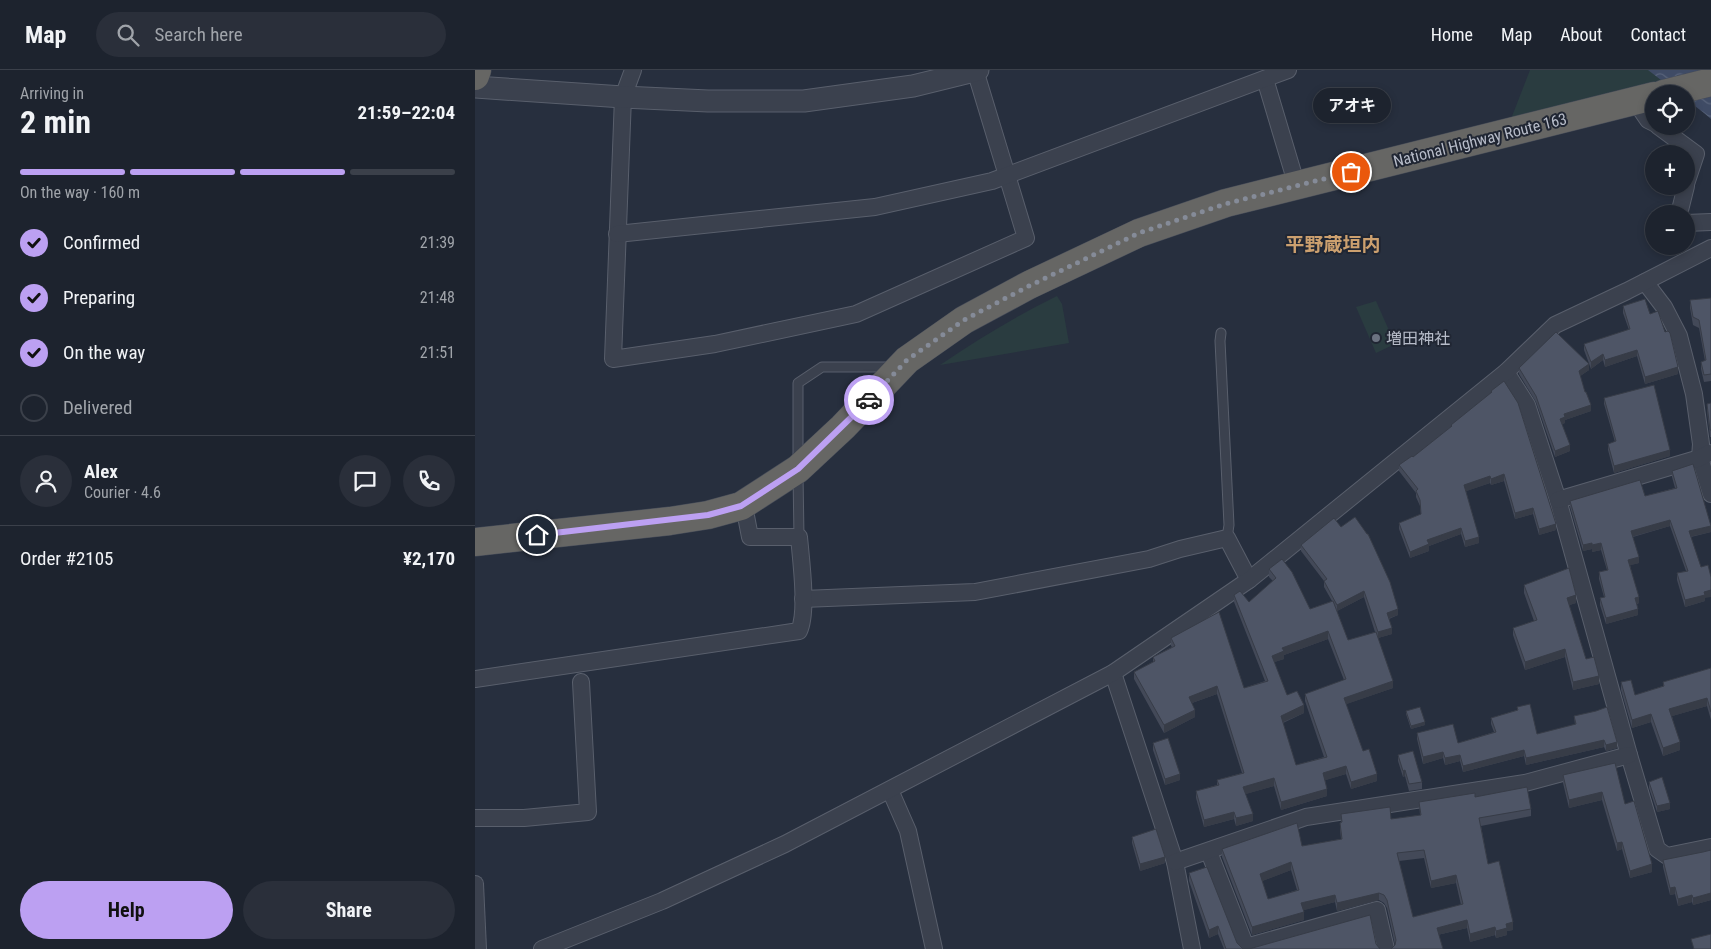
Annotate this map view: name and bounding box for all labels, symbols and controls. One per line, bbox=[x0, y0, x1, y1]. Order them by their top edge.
search box bbox=[96, 12, 446, 57]
text: Map bbox=[25, 21, 66, 49]
icon: search bbox=[114, 21, 142, 49]
text: Search here bbox=[154, 23, 243, 46]
text: Home bbox=[1431, 24, 1473, 45]
text: Map bbox=[1501, 24, 1532, 45]
text: About bbox=[1560, 24, 1602, 45]
text: Contact bbox=[1630, 24, 1686, 45]
text: Arriving in bbox=[20, 84, 84, 103]
map controls bbox=[1645, 85, 1695, 255]
button: locate bbox=[1645, 85, 1695, 135]
callout: アオキ bbox=[1312, 87, 1390, 122]
text: アオキ bbox=[1328, 96, 1376, 115]
text: 21:59–22:04 bbox=[357, 101, 455, 124]
text: 2 min bbox=[20, 103, 91, 141]
street label: National Highway Route 163 bbox=[1391, 109, 1569, 171]
button: + bbox=[1645, 145, 1695, 195]
pin bbox=[1330, 151, 1372, 193]
icon: bag bbox=[1337, 158, 1365, 186]
text: On the way · 160 m bbox=[20, 183, 140, 202]
button: − bbox=[1645, 205, 1695, 255]
icon: check bbox=[20, 229, 48, 257]
text: Confirmed bbox=[63, 231, 140, 254]
text: 21:39 bbox=[420, 233, 455, 252]
district label: 平野蔵垣内 bbox=[1285, 233, 1381, 256]
icon: check bbox=[20, 284, 48, 312]
text: Preparing bbox=[63, 286, 135, 309]
text: 21:48 bbox=[420, 288, 455, 307]
place label: 増田神社 bbox=[1386, 329, 1450, 348]
marker: 増田神社 bbox=[1370, 332, 1382, 344]
icon: check bbox=[20, 339, 48, 367]
text: On the way bbox=[63, 341, 145, 364]
text: 21:51 bbox=[420, 343, 455, 362]
courier bbox=[844, 375, 894, 425]
icon: car bbox=[855, 386, 883, 414]
text: Delivered bbox=[63, 396, 132, 419]
button: person bbox=[20, 455, 72, 507]
button: chat bbox=[339, 455, 391, 507]
button: phone bbox=[403, 455, 455, 507]
text: Alex bbox=[84, 460, 118, 483]
text: Courier · 4.6 bbox=[84, 483, 161, 502]
pin bbox=[516, 514, 558, 556]
icon: home bbox=[523, 521, 551, 549]
text: Order #2105 bbox=[20, 547, 113, 570]
text: ¥2,170 bbox=[403, 547, 455, 570]
button: Help bbox=[20, 881, 233, 939]
button: Share bbox=[243, 881, 455, 939]

